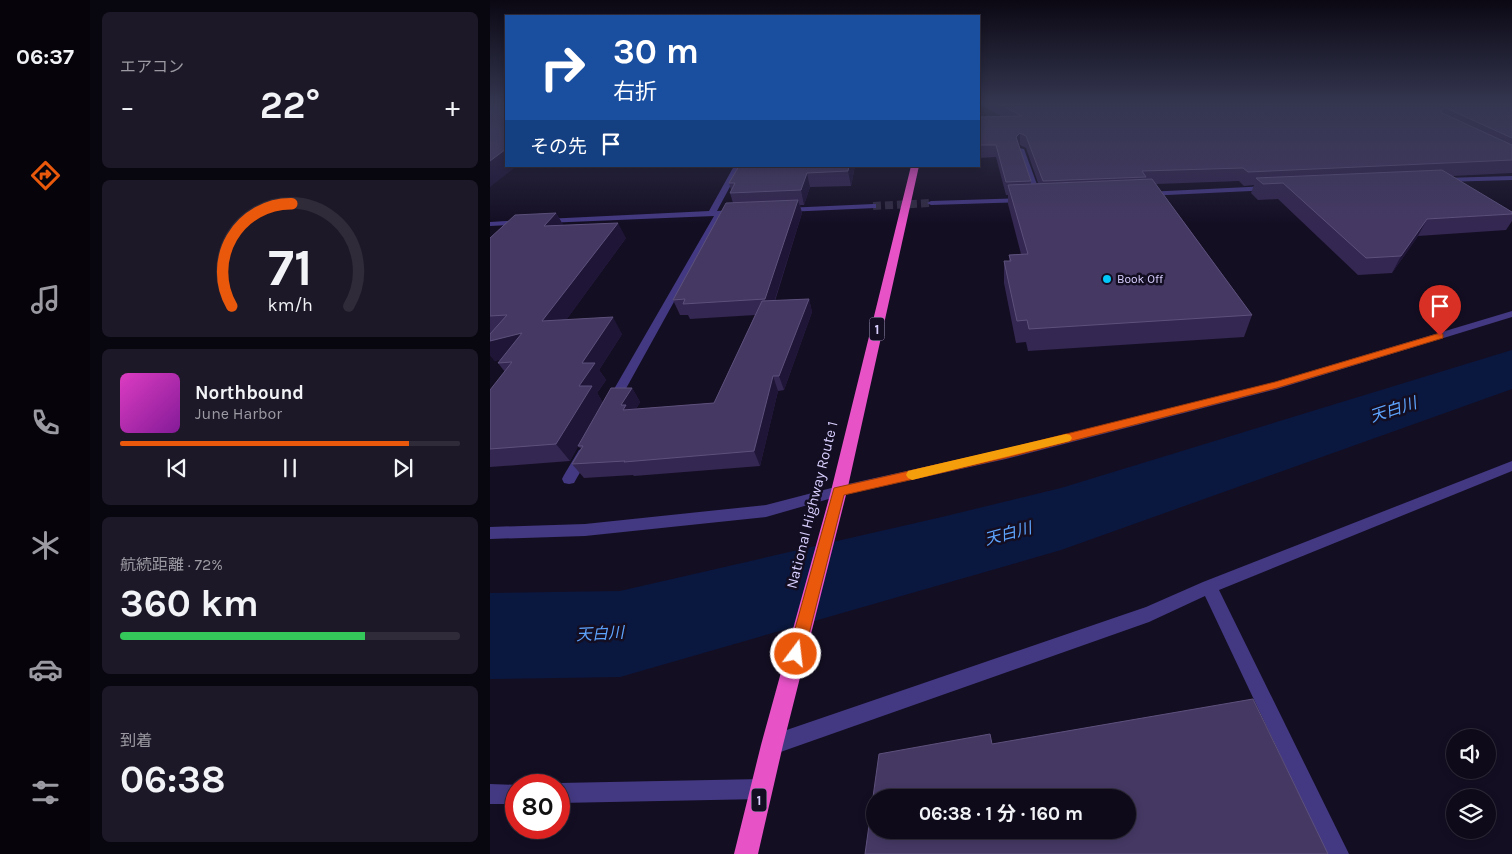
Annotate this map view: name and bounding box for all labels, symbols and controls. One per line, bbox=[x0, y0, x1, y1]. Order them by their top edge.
text: 30 m bbox=[613, 31, 699, 72]
icon: right bbox=[530, 35, 595, 100]
text: 06:37 bbox=[16, 44, 74, 70]
text: エアコン bbox=[120, 57, 184, 76]
text: 右折 bbox=[613, 79, 657, 105]
text: 22° bbox=[260, 83, 320, 128]
text: − bbox=[120, 90, 135, 123]
text: + bbox=[445, 90, 460, 123]
icon: arrive bbox=[597, 130, 625, 158]
text: その先 bbox=[530, 136, 587, 158]
icon: directions bbox=[28, 158, 63, 193]
text: 71 bbox=[268, 237, 312, 298]
place label: Book Off bbox=[1117, 272, 1164, 286]
marker: Book Off bbox=[1101, 273, 1113, 285]
icon: music bbox=[28, 282, 63, 317]
pin bbox=[1419, 285, 1461, 336]
icon: arrive bbox=[1426, 292, 1454, 320]
text: km/h bbox=[267, 295, 313, 316]
road number: 1 bbox=[870, 318, 884, 340]
text: Northbound bbox=[195, 382, 304, 404]
water label: 天白川 bbox=[1367, 392, 1421, 426]
text: June Harbor bbox=[195, 404, 282, 423]
icon: phone bbox=[28, 405, 63, 440]
street label: National Highway Route 1 bbox=[782, 419, 842, 591]
icon: previous bbox=[163, 454, 191, 482]
icon: pause bbox=[276, 454, 304, 482]
icon: next bbox=[389, 454, 417, 482]
water label: 天白川 bbox=[982, 518, 1036, 549]
icon: climate bbox=[28, 528, 63, 563]
text: 航続距離 · 72% bbox=[120, 555, 223, 574]
text: 360 km bbox=[120, 581, 259, 626]
water label: 天白川 bbox=[576, 623, 626, 644]
position arrow bbox=[769, 627, 821, 679]
icon: car bbox=[28, 652, 63, 687]
map controls bbox=[1446, 729, 1496, 839]
button: sound bbox=[1446, 729, 1496, 779]
text: 到着 bbox=[120, 731, 152, 750]
text: 06:38 bbox=[120, 757, 226, 802]
speed limit sign: 80 bbox=[505, 774, 570, 839]
icon: filters bbox=[28, 775, 63, 810]
road number: 1 bbox=[752, 788, 766, 812]
button: layers bbox=[1446, 789, 1496, 839]
text: 06:38 · 1 分 · 160 m bbox=[919, 803, 1083, 825]

